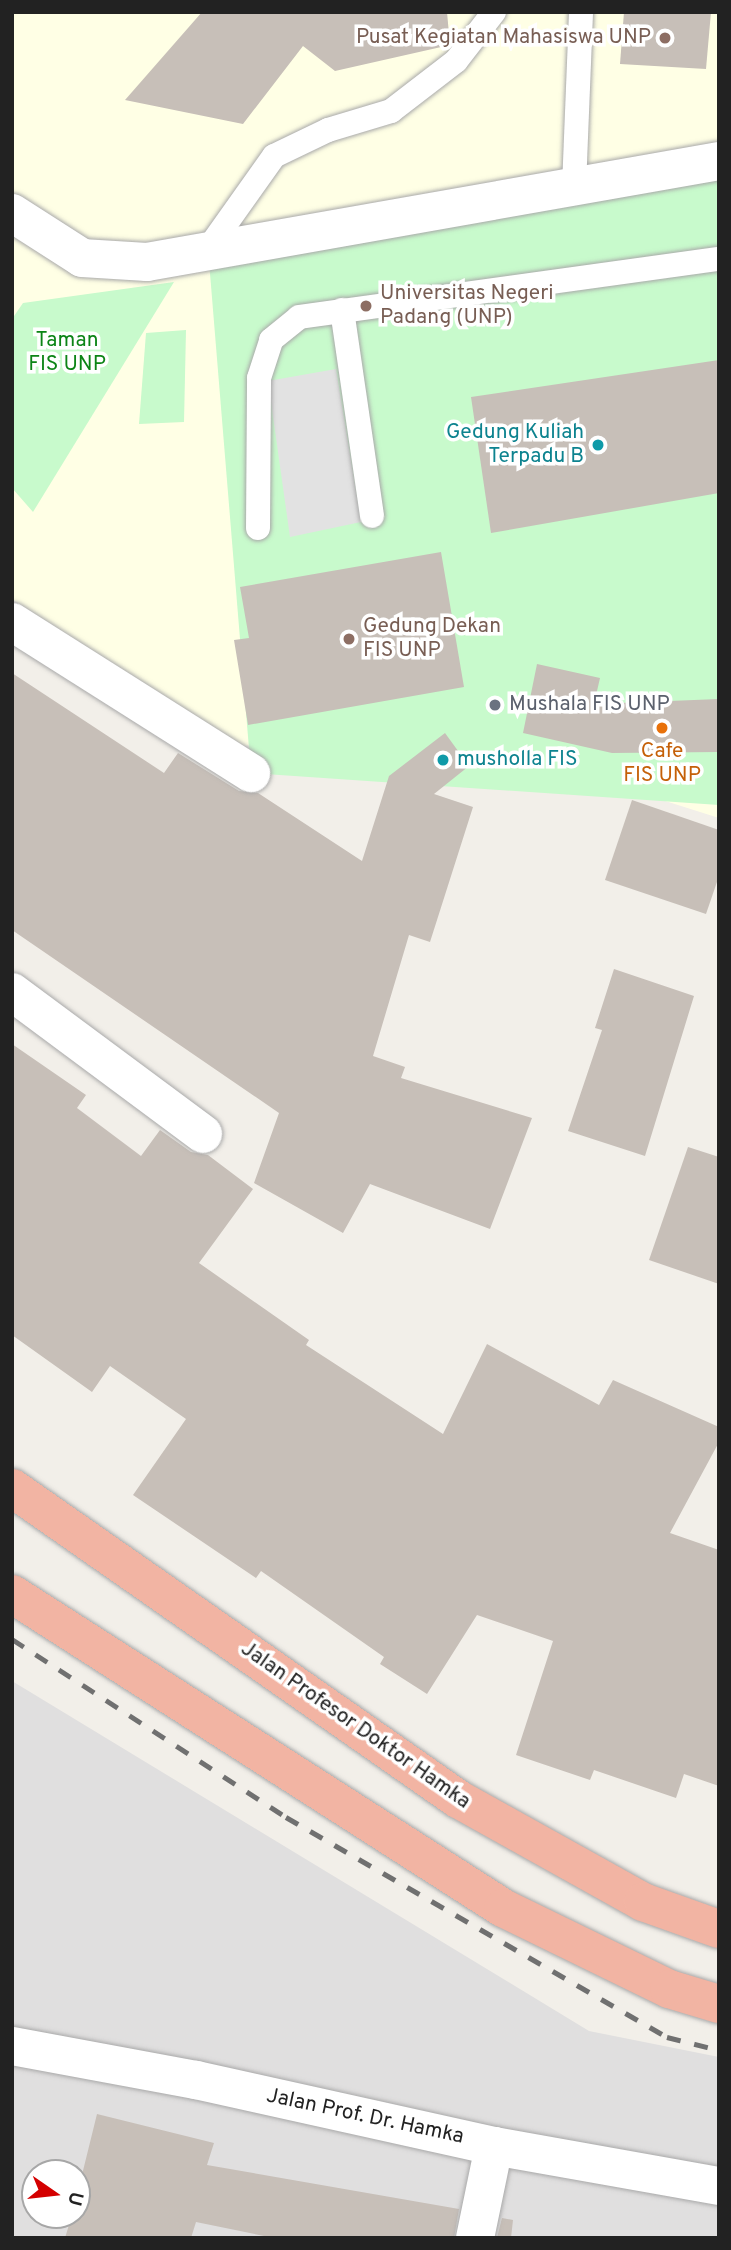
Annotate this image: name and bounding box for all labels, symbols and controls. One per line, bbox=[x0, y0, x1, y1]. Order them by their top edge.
place label: Pusat Kegiatan Mahasiswa UNP bbox=[356, 25, 651, 51]
marker: Pusat Kegiatan Mahasiswa UNP bbox=[657, 30, 673, 46]
place label: Universitas Negeri Padang (UNP) bbox=[380, 281, 554, 331]
marker: Universitas Negeri Padang (UNP) bbox=[358, 298, 374, 314]
park label: Taman FIS UNP bbox=[28, 328, 106, 378]
place label: Gedung Kuliah Terpadu B bbox=[446, 420, 584, 470]
marker: Gedung Kuliah Terpadu B bbox=[590, 437, 606, 453]
place label: Gedung Dekan FIS UNP bbox=[363, 614, 501, 664]
marker: Gedung Dekan FIS UNP bbox=[341, 631, 357, 647]
place label: Mushala FIS UNP bbox=[509, 692, 670, 718]
marker: Mushala FIS UNP bbox=[487, 697, 503, 713]
marker: Cafe FIS UNP bbox=[654, 720, 670, 736]
place label: Cafe FIS UNP bbox=[623, 739, 701, 789]
place label: musholla FIS bbox=[457, 747, 578, 773]
marker: musholla FIS bbox=[435, 752, 451, 768]
street label: Jalan Profesor Doktor Hamka bbox=[235, 1637, 475, 1815]
street label: Jalan Prof. Dr. Hamka bbox=[264, 2084, 466, 2150]
north arrow bbox=[21, 2159, 91, 2229]
text: U bbox=[61, 2189, 88, 2208]

